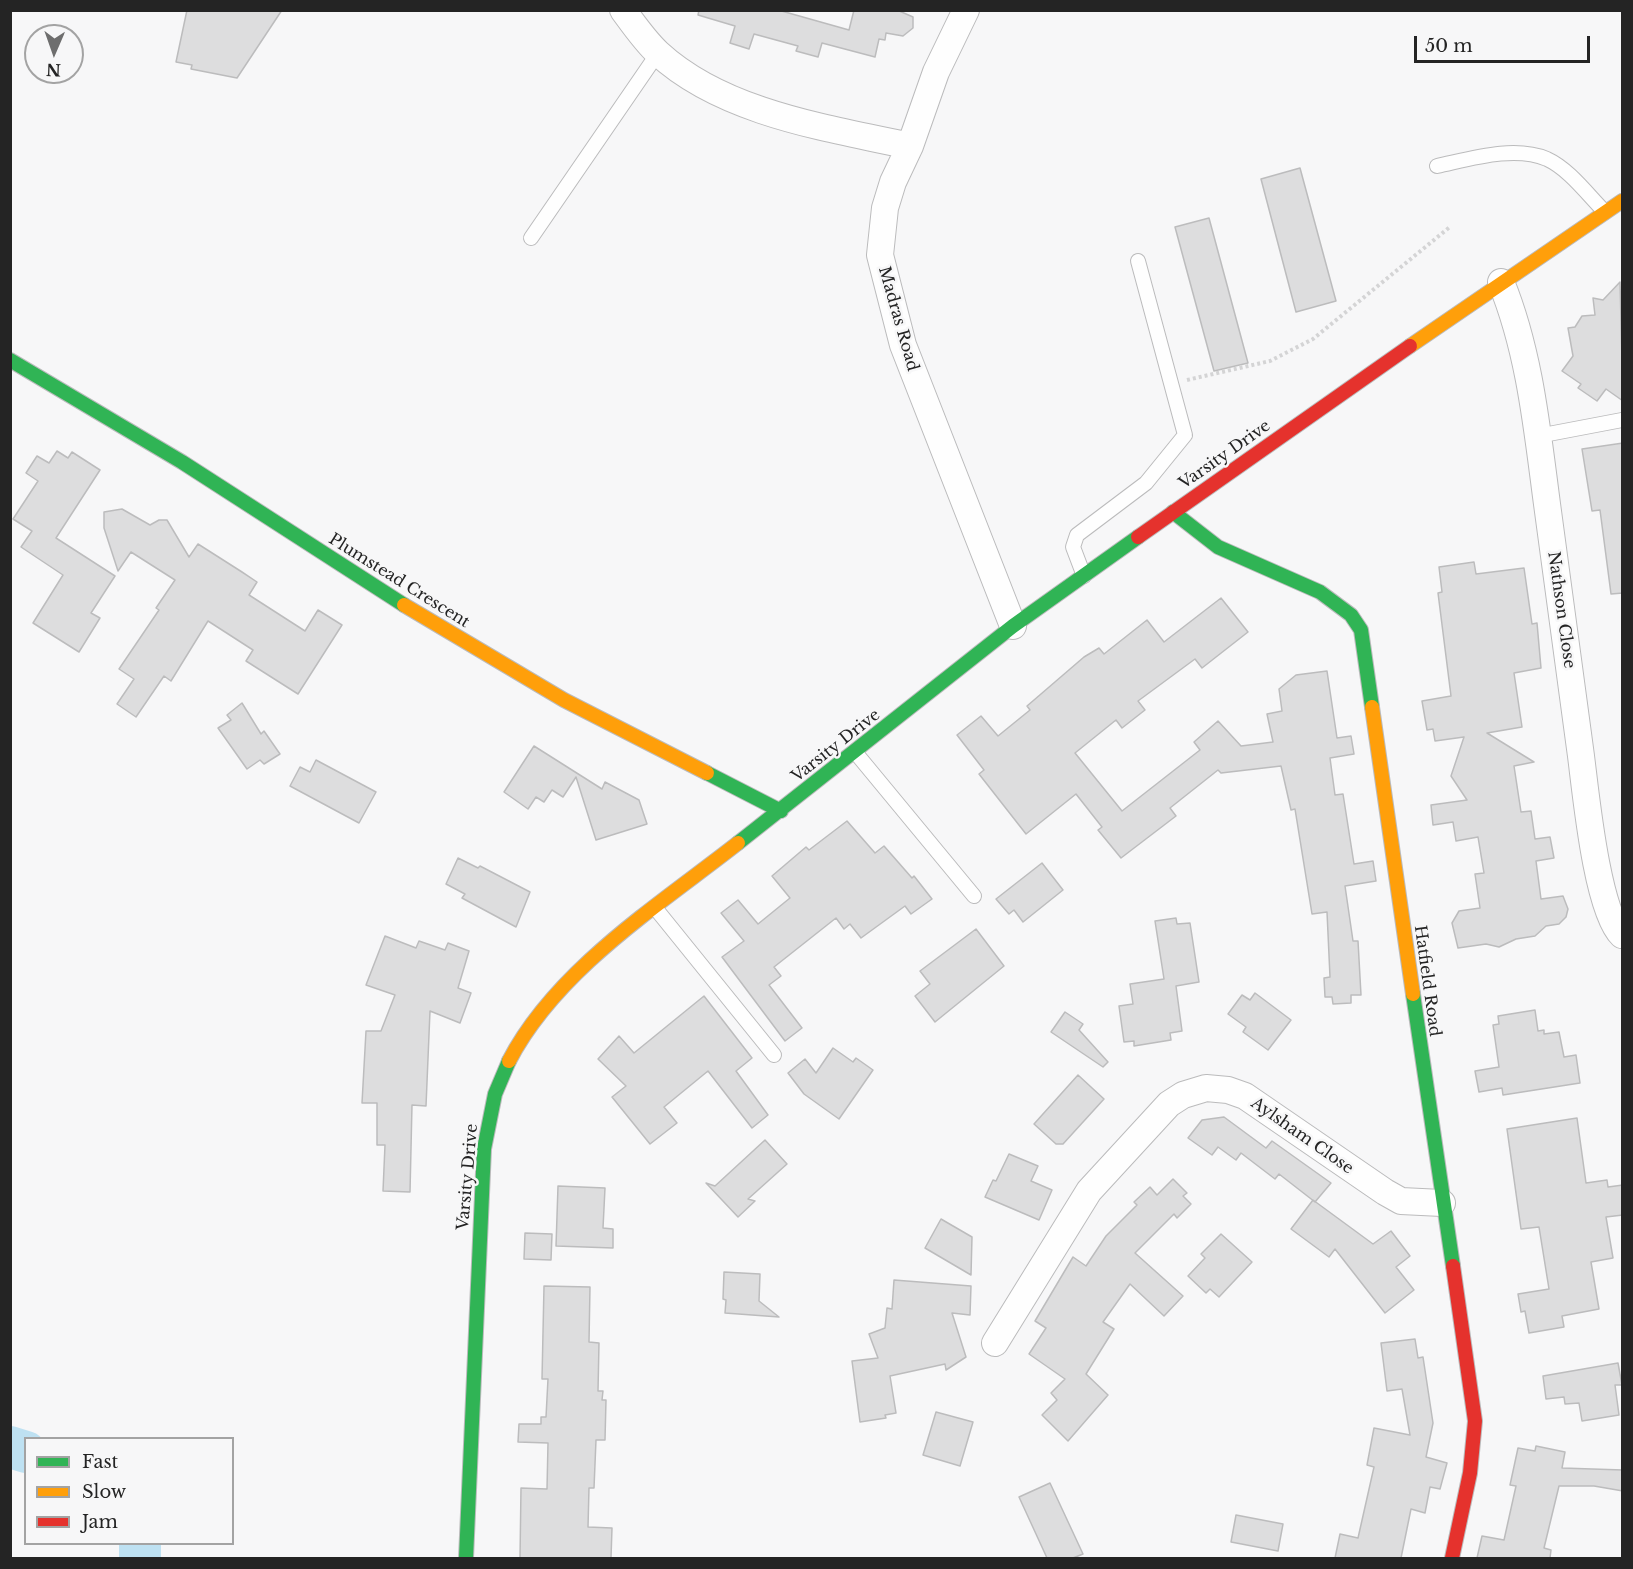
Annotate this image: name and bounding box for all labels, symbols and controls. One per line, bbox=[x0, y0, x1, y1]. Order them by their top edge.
north arrow bbox=[24, 24, 84, 84]
scale bar bbox=[1417, 24, 1592, 62]
text: 50 m bbox=[1425, 35, 1473, 57]
text: N bbox=[46, 60, 61, 80]
street label: Madras Road bbox=[874, 264, 922, 374]
street label: Varsity Drive bbox=[1176, 416, 1274, 494]
street label: Plumstead Crescent bbox=[325, 530, 473, 632]
street label: Nathson Close bbox=[1543, 550, 1579, 670]
street label: Varsity Drive bbox=[788, 706, 884, 786]
street label: Hatfield Road bbox=[1410, 924, 1444, 1038]
street label: Aylsham Close bbox=[1247, 1094, 1357, 1178]
street label: Varsity Drive bbox=[454, 1123, 482, 1231]
legend bbox=[24, 1437, 234, 1545]
text: Fast bbox=[82, 1451, 118, 1473]
text: Slow bbox=[82, 1481, 126, 1503]
text: Jam bbox=[82, 1511, 118, 1533]

